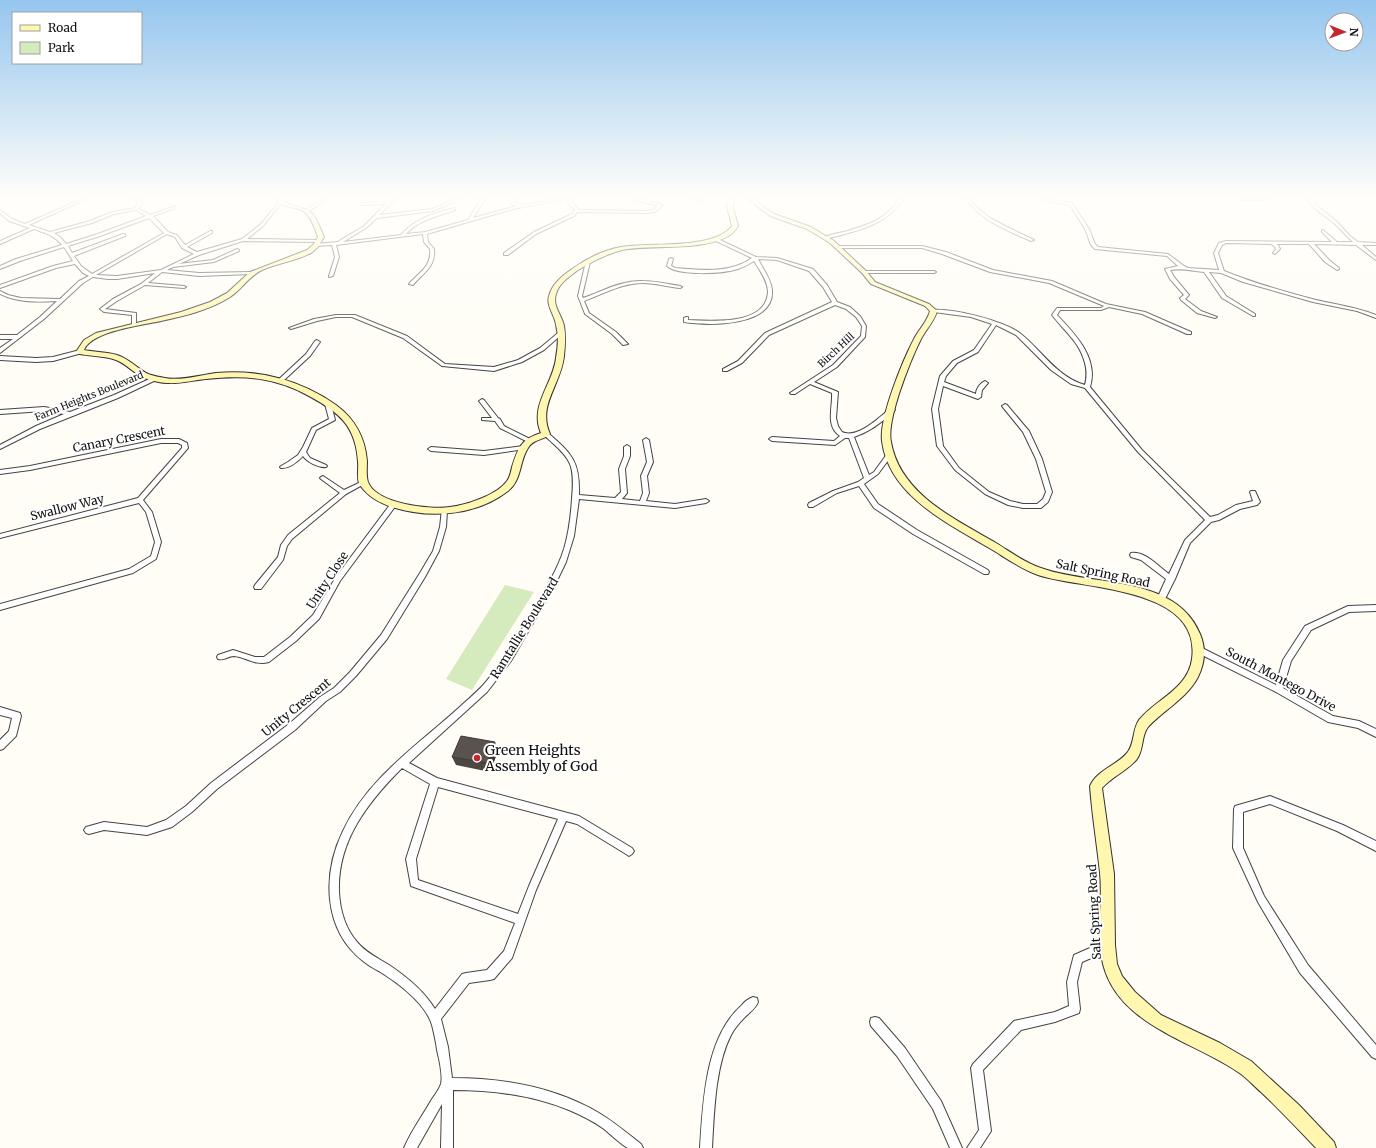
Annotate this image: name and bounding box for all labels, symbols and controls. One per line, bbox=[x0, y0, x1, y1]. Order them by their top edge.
legend bbox=[12, 12, 142, 64]
north arrow bbox=[1324, 12, 1364, 52]
text: Road bbox=[48, 20, 77, 35]
text: N bbox=[1347, 28, 1361, 37]
text: Park bbox=[48, 40, 75, 55]
street label: Birch Hill bbox=[815, 330, 857, 370]
street label: Farm Heights Boulevard bbox=[33, 368, 145, 424]
street label: Canary Crescent bbox=[71, 423, 167, 455]
street label: Swallow Way bbox=[29, 491, 105, 523]
street label: Unity Close bbox=[303, 548, 351, 612]
street label: Salt Spring Road bbox=[1055, 556, 1151, 590]
street label: Ramtallie Boulevard bbox=[487, 575, 561, 681]
street label: South Montego Drive bbox=[1223, 644, 1339, 714]
street label: Unity Crescent bbox=[258, 674, 334, 739]
place label: Green Heights Assembly of God bbox=[484, 741, 598, 775]
marker: Green Heights Assembly of God bbox=[472, 753, 482, 763]
street label: Salt Spring Road bbox=[1084, 864, 1104, 960]

